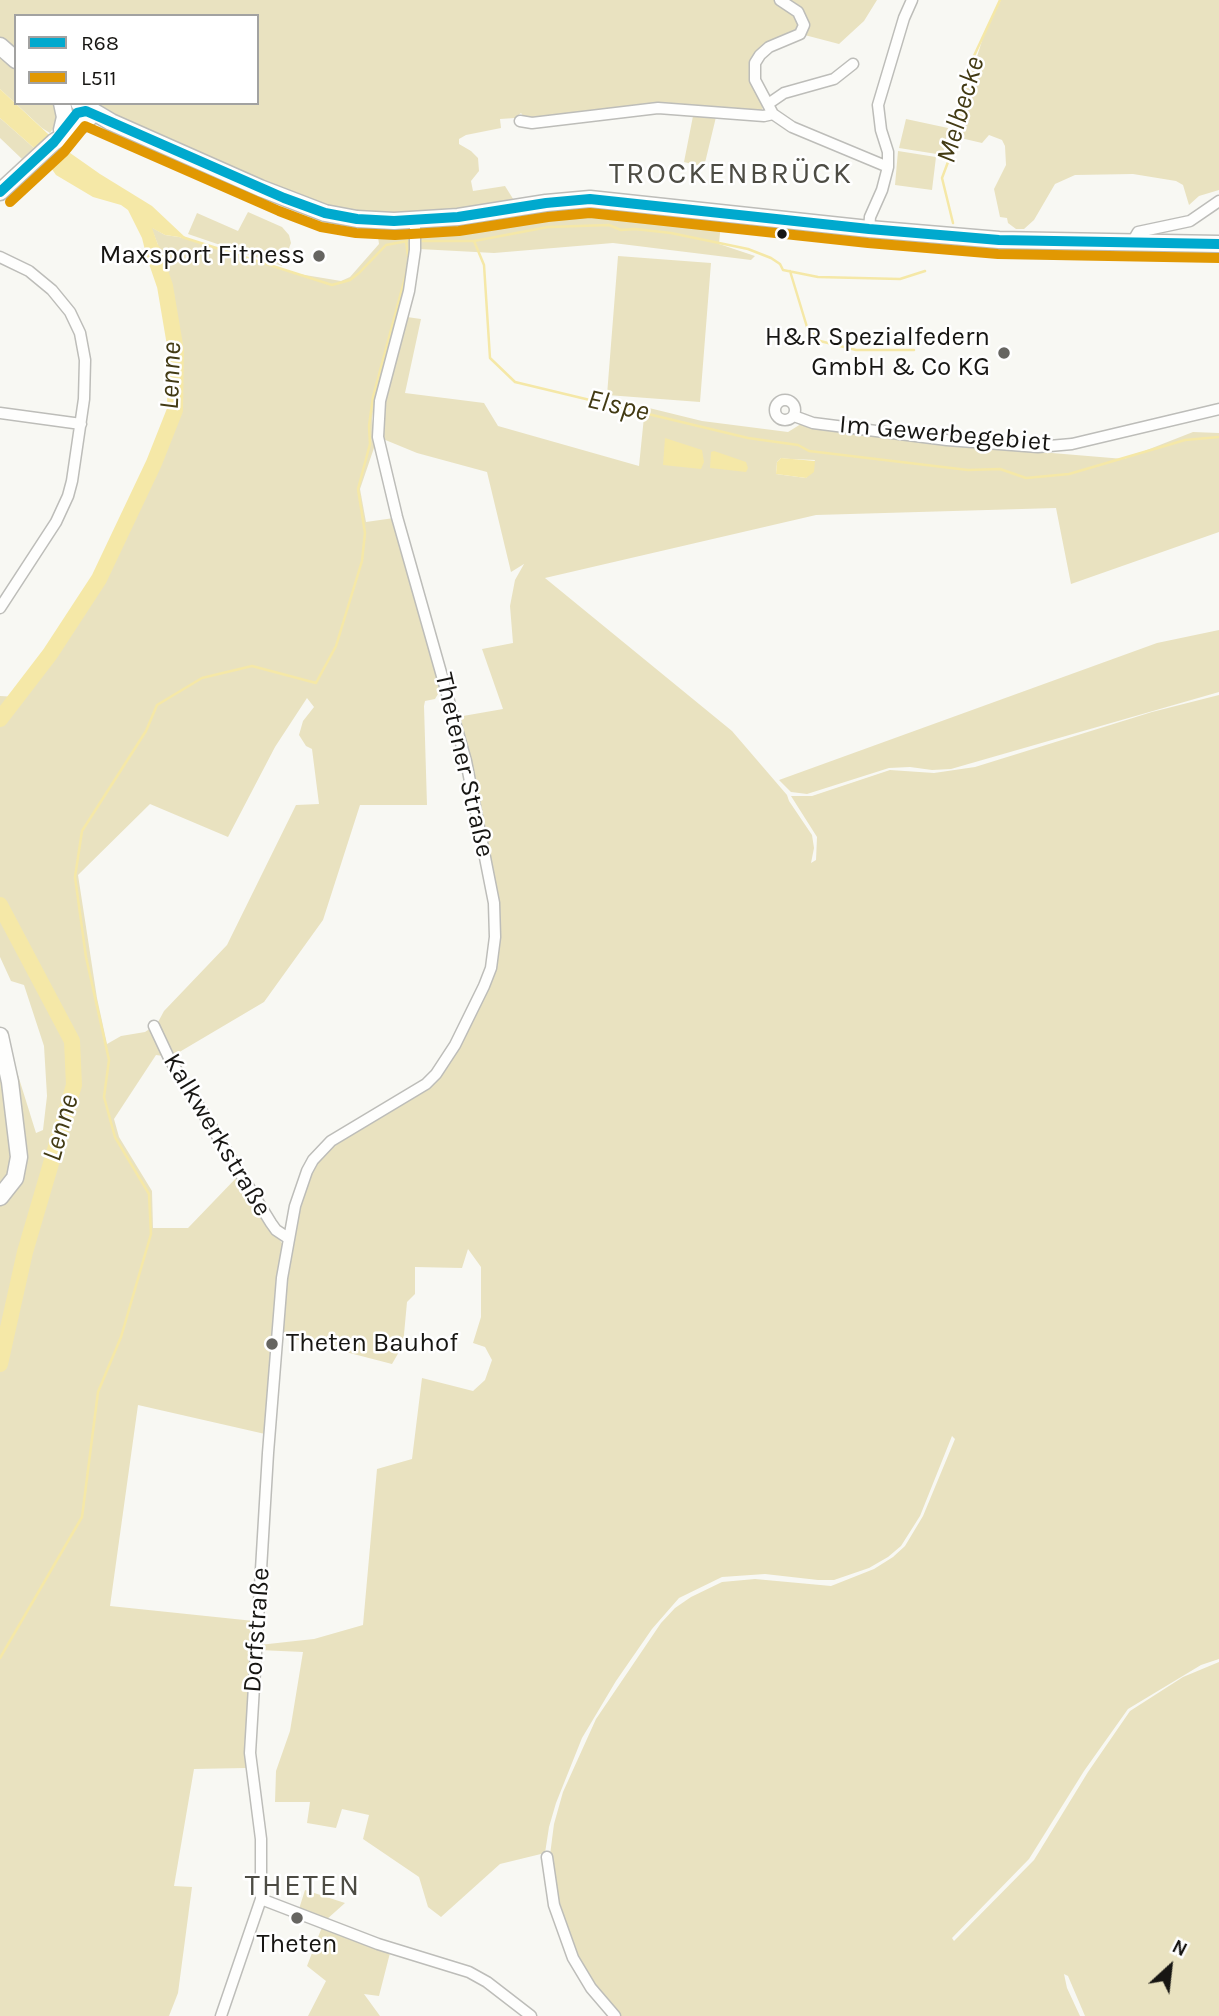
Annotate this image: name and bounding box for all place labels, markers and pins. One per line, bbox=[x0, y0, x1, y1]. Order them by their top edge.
unlabelled marker bbox=[775, 227, 789, 241]
place label: Maxsport Fitness bbox=[99, 240, 305, 272]
marker: Maxsport Fitness bbox=[311, 248, 327, 264]
place label: H&R Spezialfedern GmbH & Co KG bbox=[765, 322, 990, 384]
marker: H&R Spezialfedern GmbH & Co KG bbox=[996, 345, 1012, 361]
place label: Theten Bauhof bbox=[286, 1328, 458, 1360]
marker: Theten Bauhof bbox=[264, 1336, 280, 1352]
marker: Theten bbox=[289, 1910, 305, 1926]
place label: Theten bbox=[257, 1929, 337, 1961]

